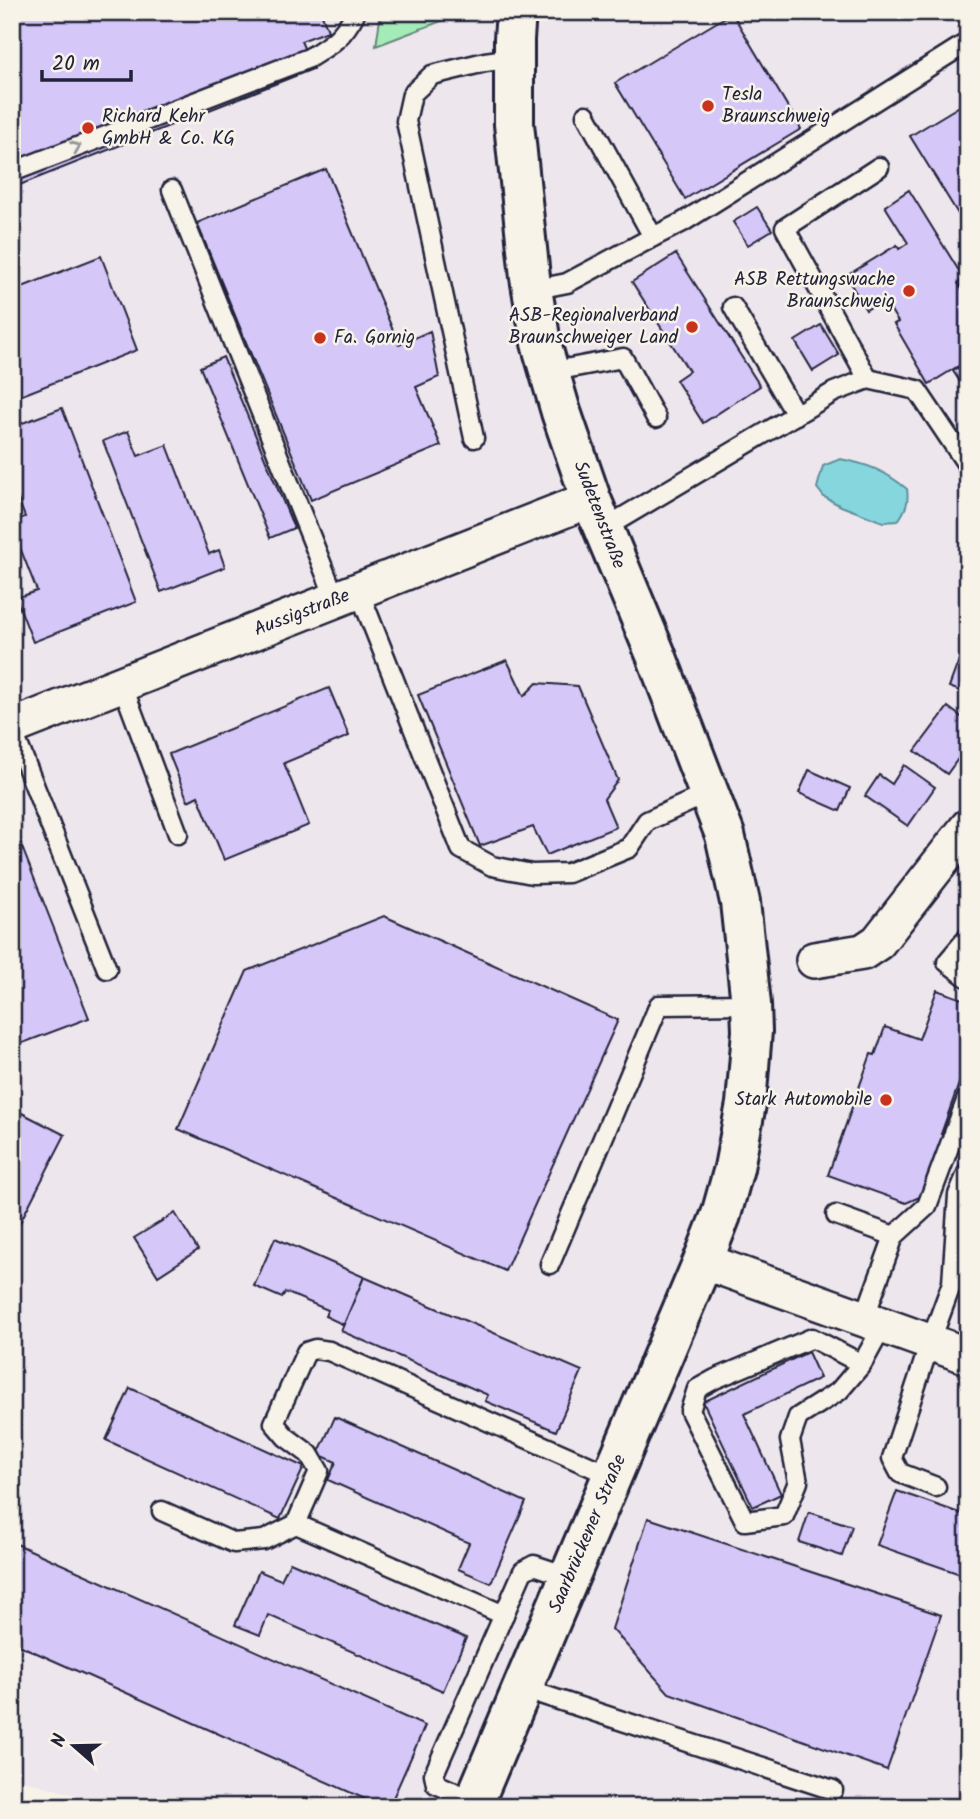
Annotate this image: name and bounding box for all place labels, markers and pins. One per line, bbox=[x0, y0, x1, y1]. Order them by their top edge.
place label: Tesla Braunschweig bbox=[722, 80, 830, 132]
marker: Tesla Braunschweig bbox=[700, 98, 716, 114]
place label: Richard Kehr GmbH & Co. KG bbox=[102, 102, 235, 154]
marker: Richard Kehr GmbH & Co. KG bbox=[80, 120, 96, 136]
place label: ASB Rettungswache Braunschweig bbox=[734, 265, 895, 317]
marker: ASB Rettungswache Braunschweig bbox=[901, 283, 917, 299]
place label: ASB-Regionalverband Braunschweiger Land bbox=[508, 301, 679, 353]
marker: ASB-Regionalverband Braunschweiger Land bbox=[684, 319, 700, 335]
place label: Fa. Gornig bbox=[334, 323, 415, 353]
marker: Fa. Gornig bbox=[312, 330, 328, 346]
place label: Stark Automobile bbox=[735, 1085, 872, 1115]
marker: Stark Automobile bbox=[878, 1092, 894, 1108]

